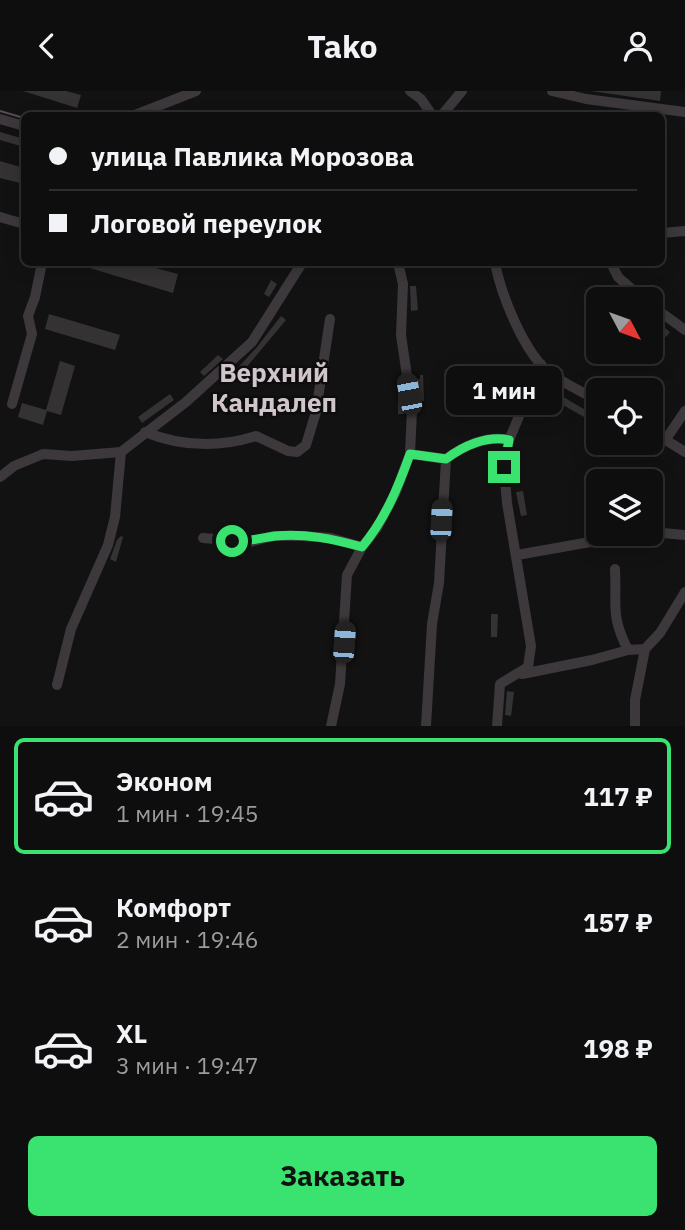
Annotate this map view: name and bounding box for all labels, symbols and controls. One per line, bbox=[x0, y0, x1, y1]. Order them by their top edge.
text: Tako bbox=[307, 25, 378, 67]
icon: back bbox=[28, 27, 66, 65]
icon: person bbox=[619, 27, 657, 65]
text: улица Павлика Морозова bbox=[91, 139, 414, 173]
text: Логовой переулок bbox=[91, 206, 322, 240]
north arrow bbox=[586, 287, 663, 364]
map controls bbox=[586, 287, 663, 546]
district label: Верхний Кандалеп bbox=[211, 355, 337, 419]
callout: 1 мин bbox=[446, 365, 562, 415]
car bbox=[395, 371, 424, 417]
text: 1 мин bbox=[472, 375, 536, 405]
button: locate bbox=[586, 378, 663, 455]
route end bbox=[488, 451, 520, 483]
button: layers bbox=[586, 469, 663, 546]
car bbox=[430, 498, 453, 542]
route start bbox=[216, 525, 248, 557]
car bbox=[333, 620, 356, 664]
text: Эконом bbox=[116, 764, 213, 798]
icon: car bbox=[32, 765, 95, 828]
text: 117 ₽ bbox=[583, 779, 653, 813]
text: 1 мин · 19:45 bbox=[116, 798, 259, 828]
text: Комфорт bbox=[116, 890, 231, 924]
icon: car bbox=[32, 891, 95, 954]
text: 157 ₽ bbox=[583, 905, 653, 939]
text: 2 мин · 19:46 bbox=[116, 924, 259, 954]
text: XL bbox=[116, 1016, 147, 1050]
icon: car bbox=[32, 1017, 95, 1080]
text: 198 ₽ bbox=[583, 1031, 653, 1065]
text: 3 мин · 19:47 bbox=[116, 1050, 259, 1080]
button: Заказать bbox=[28, 1136, 657, 1216]

